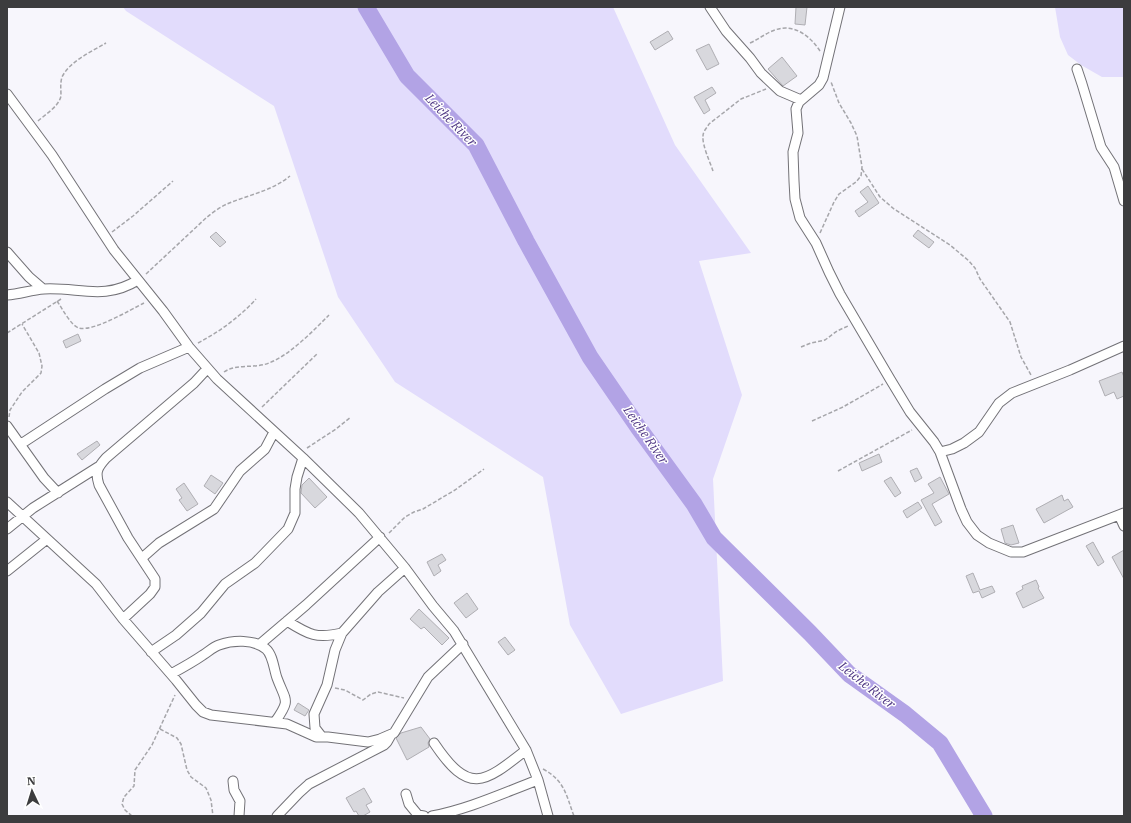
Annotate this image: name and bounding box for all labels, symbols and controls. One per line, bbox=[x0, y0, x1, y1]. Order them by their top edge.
water label: Leiche River bbox=[421, 89, 481, 150]
water label: Leiche River bbox=[619, 402, 672, 468]
water label: Leiche River bbox=[834, 657, 899, 713]
north arrow bbox=[12, 771, 52, 811]
text: N bbox=[26, 774, 36, 788]

